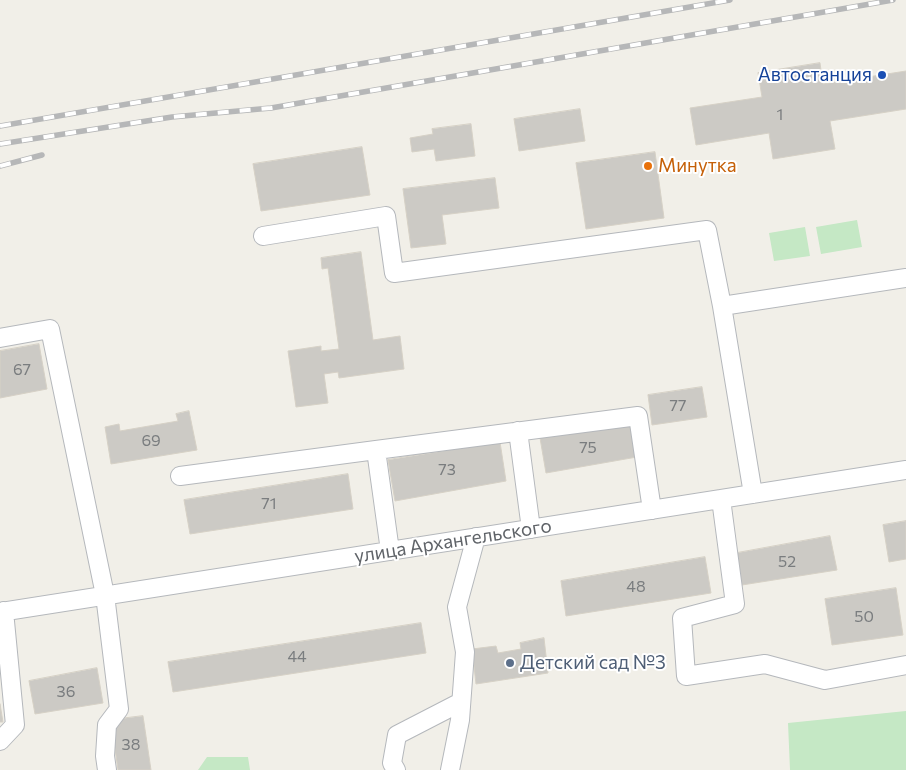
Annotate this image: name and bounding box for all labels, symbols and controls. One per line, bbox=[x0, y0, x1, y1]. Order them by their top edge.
place label: Автостанция bbox=[758, 64, 872, 86]
marker: Автостанция bbox=[876, 69, 888, 81]
house number: 1 bbox=[777, 105, 783, 125]
place label: Минутка bbox=[658, 155, 737, 177]
marker: Минутка bbox=[642, 160, 654, 172]
house number: 67 bbox=[13, 360, 31, 380]
house number: 77 bbox=[670, 396, 686, 416]
house number: 69 bbox=[141, 431, 161, 451]
house number: 75 bbox=[579, 438, 597, 458]
house number: 73 bbox=[438, 460, 456, 480]
house number: 71 bbox=[261, 494, 277, 514]
street label: улица Архангельского bbox=[353, 514, 553, 568]
house number: 52 bbox=[778, 552, 796, 572]
house number: 48 bbox=[626, 577, 646, 597]
house number: 50 bbox=[854, 607, 874, 627]
house number: 44 bbox=[287, 647, 307, 667]
place label: Детский сад №3 bbox=[520, 652, 666, 674]
marker: Детский сад №3 bbox=[504, 657, 516, 669]
house number: 36 bbox=[57, 682, 75, 702]
house number: 38 bbox=[122, 735, 140, 755]

